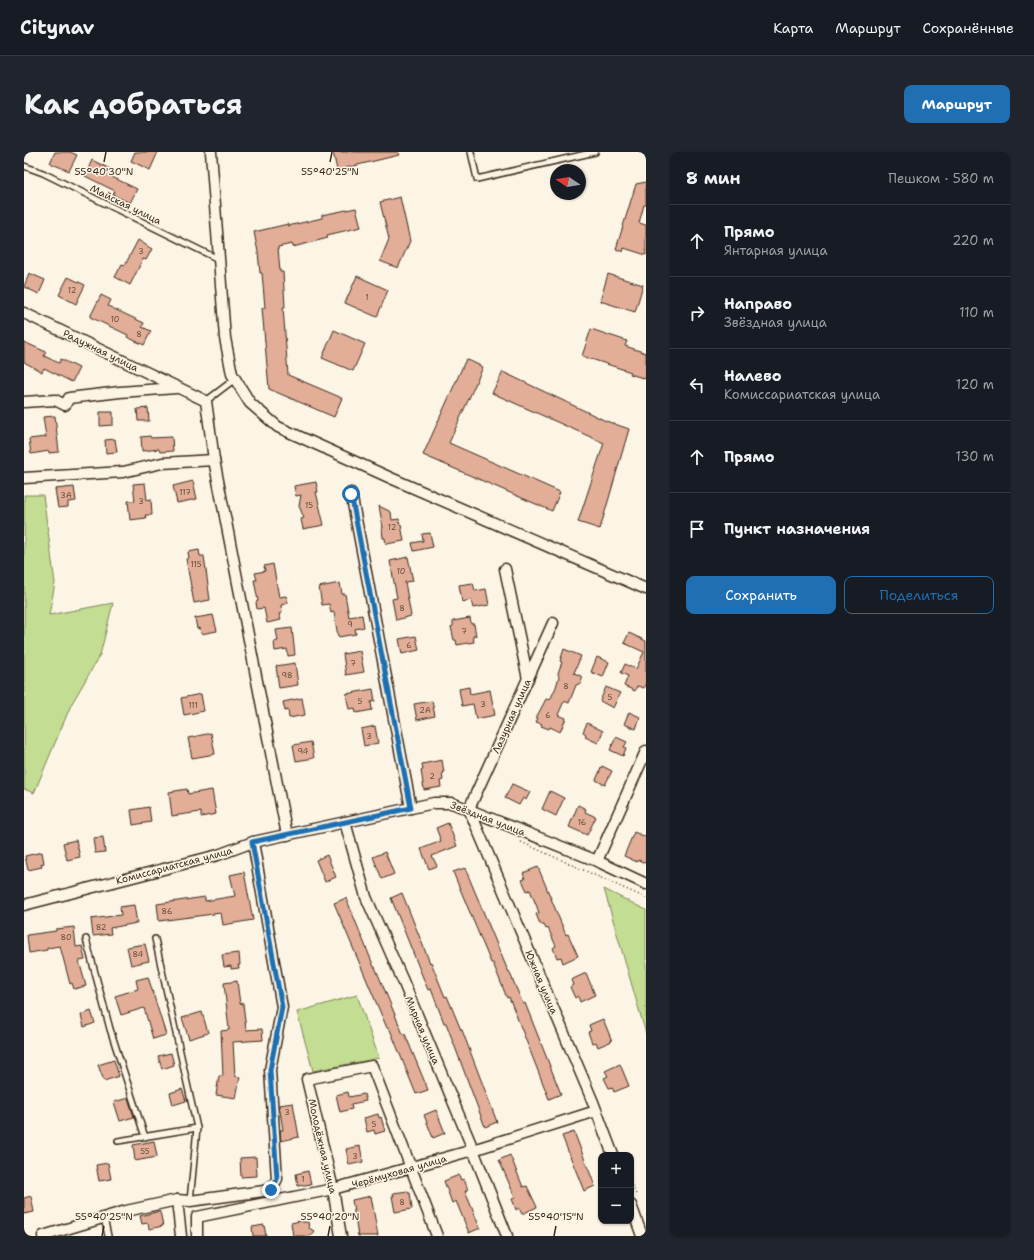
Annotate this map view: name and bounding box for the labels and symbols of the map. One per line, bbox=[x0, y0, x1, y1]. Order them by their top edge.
north arrow bbox=[550, 164, 586, 200]
text: 55°40'30"N bbox=[75, 165, 133, 178]
text: 55°40'25"N bbox=[301, 165, 359, 178]
street label: Майская улица bbox=[88, 182, 164, 228]
house number: 3 bbox=[138, 246, 144, 257]
house number: 12 bbox=[68, 285, 77, 296]
house number: 1 bbox=[365, 292, 369, 303]
house number: 10 bbox=[111, 314, 119, 325]
street label: Радужная улица bbox=[61, 327, 141, 375]
house number: 8 bbox=[136, 329, 142, 340]
route start bbox=[342, 485, 360, 503]
house number: 117 bbox=[179, 487, 191, 498]
house number: 3А bbox=[60, 490, 72, 501]
house number: 3 bbox=[138, 496, 144, 507]
house number: 15 bbox=[305, 500, 313, 511]
house number: 12 bbox=[388, 522, 397, 533]
house number: 115 bbox=[190, 559, 202, 570]
house number: 10 bbox=[397, 566, 405, 577]
house number: 8 bbox=[399, 603, 405, 614]
house number: 9 bbox=[347, 619, 353, 630]
house number: 7 bbox=[461, 626, 467, 637]
house number: 6 bbox=[406, 640, 412, 651]
house number: 7 bbox=[350, 658, 356, 669]
house number: 98 bbox=[281, 670, 293, 681]
street label: Лазурная улица bbox=[489, 676, 534, 756]
house number: 8 bbox=[563, 681, 569, 692]
house number: 5 bbox=[608, 692, 613, 703]
house number: 5 bbox=[358, 696, 363, 707]
house number: 3 bbox=[480, 699, 486, 710]
house number: 111 bbox=[188, 700, 198, 711]
house number: 2А bbox=[419, 705, 431, 716]
house number: 6 bbox=[545, 710, 551, 721]
house number: 3 bbox=[366, 731, 372, 742]
house number: 94 bbox=[298, 746, 309, 757]
house number: 2 bbox=[429, 771, 435, 782]
street label: Звёздная улица bbox=[449, 798, 528, 839]
house number: 16 bbox=[578, 817, 587, 828]
street label: Комиссариатская улица bbox=[114, 843, 235, 887]
house number: 86 bbox=[162, 906, 173, 917]
house number: 82 bbox=[96, 922, 107, 933]
house number: 80 bbox=[60, 932, 72, 943]
street label: Южная улица bbox=[522, 948, 561, 1017]
house number: 84 bbox=[133, 949, 144, 960]
street label: Мирная улица bbox=[402, 994, 443, 1067]
street label: Молодёжная улица bbox=[305, 1097, 340, 1196]
house number: 3 bbox=[284, 1107, 290, 1118]
house number: 5 bbox=[372, 1119, 377, 1130]
house number: 55 bbox=[140, 1146, 150, 1157]
street label: Черёмуховая улица bbox=[350, 1151, 449, 1191]
house number: 3 bbox=[352, 1151, 358, 1162]
house number: 1 bbox=[301, 1174, 305, 1185]
route end bbox=[262, 1181, 280, 1199]
house number: 8 bbox=[399, 1197, 405, 1208]
text: 55°40'25"N bbox=[75, 1210, 133, 1223]
text: 55°40'20"N bbox=[301, 1210, 359, 1223]
text: 55°40'15"N bbox=[528, 1210, 584, 1223]

